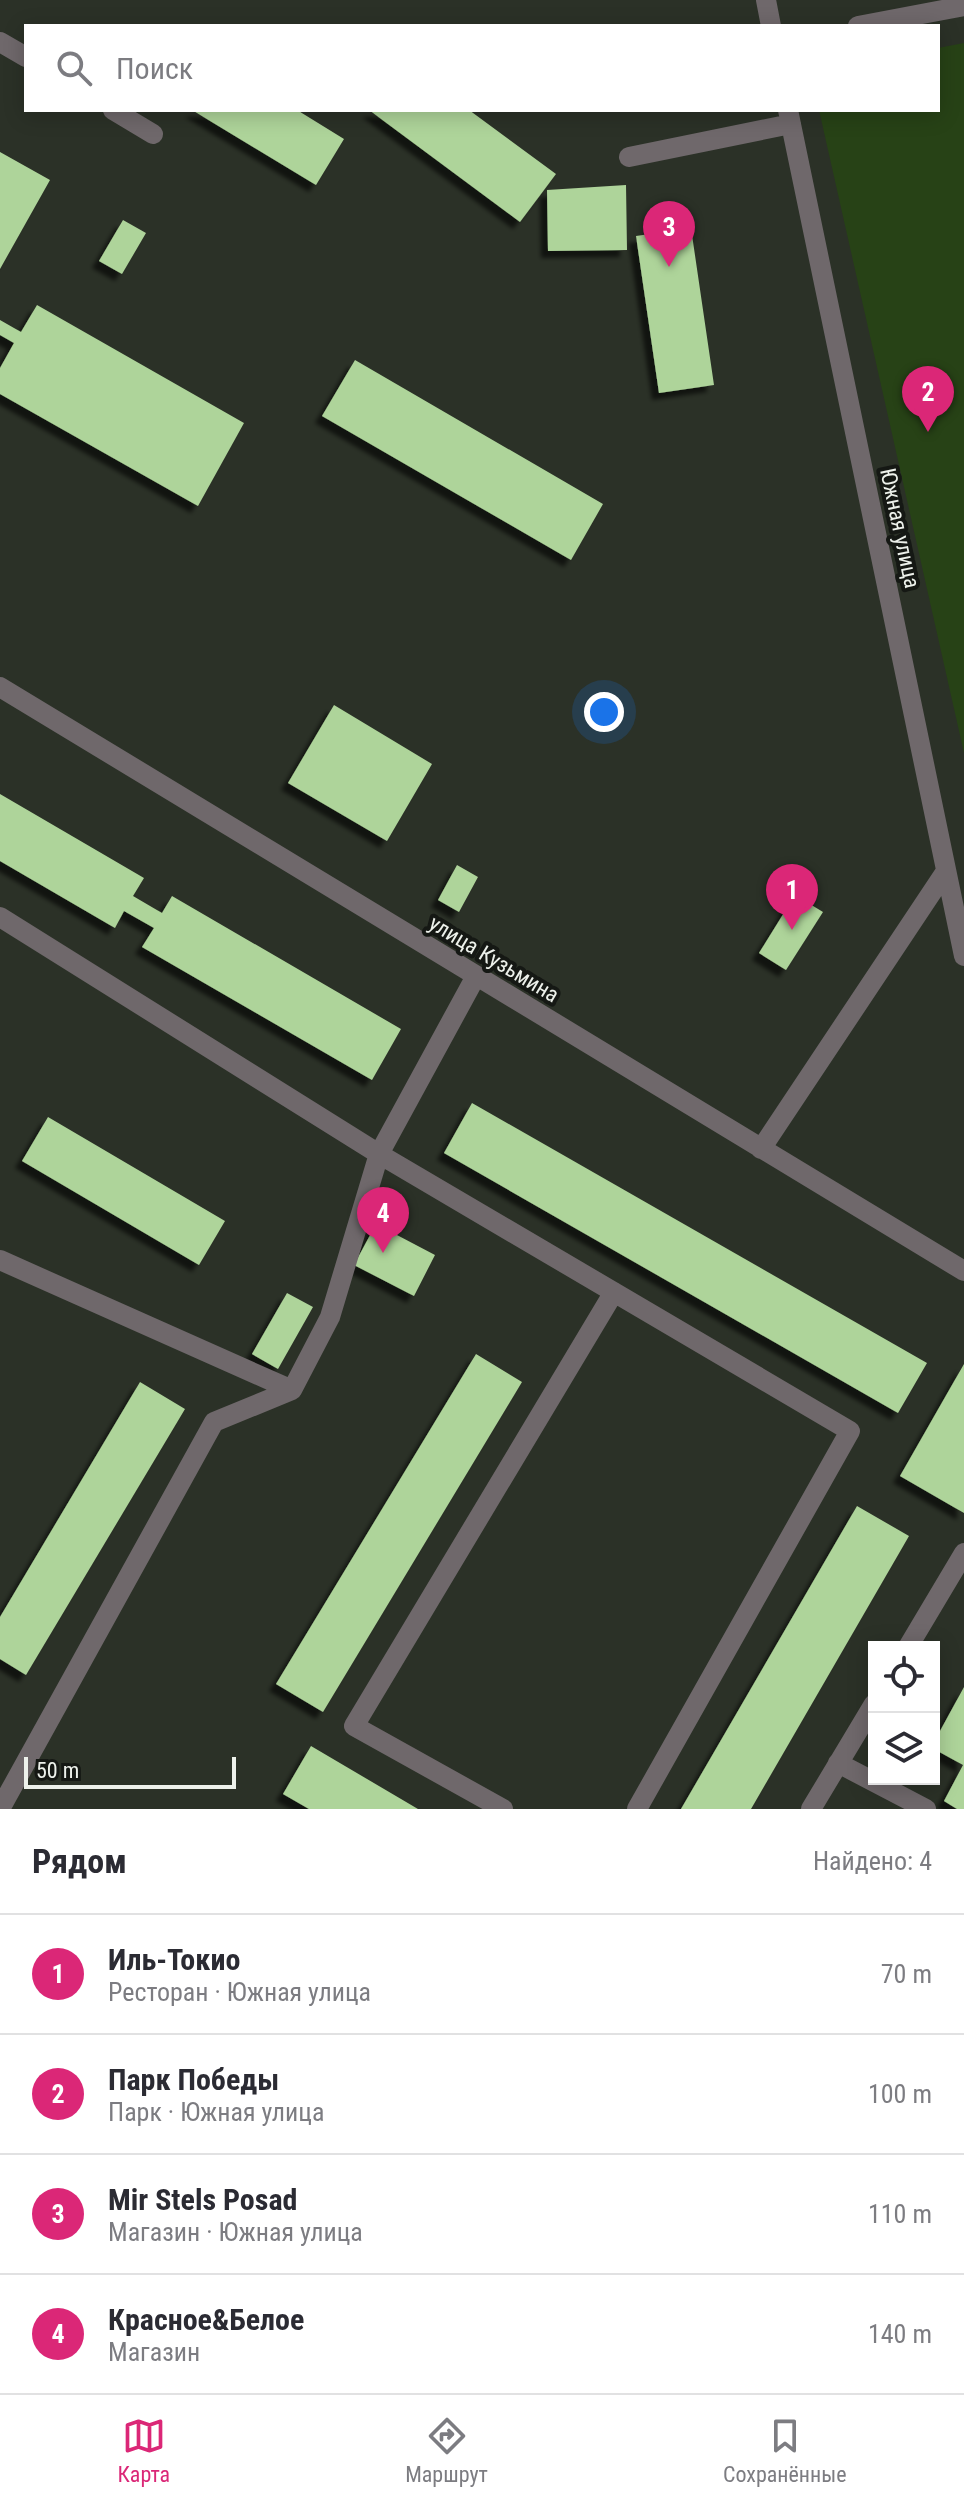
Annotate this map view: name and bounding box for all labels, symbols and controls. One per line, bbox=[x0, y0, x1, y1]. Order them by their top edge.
search box bbox=[24, 24, 940, 112]
icon: search bbox=[52, 46, 96, 90]
text: Поиск bbox=[116, 51, 193, 86]
pin: 3 bbox=[643, 201, 695, 267]
pin: 2 bbox=[902, 366, 954, 432]
street label: Южная улица bbox=[875, 466, 925, 590]
your location bbox=[584, 692, 624, 732]
pin: 1 bbox=[766, 864, 818, 930]
street label: улица Кузьмина bbox=[425, 910, 563, 1008]
pin: 4 bbox=[357, 1187, 409, 1253]
map controls bbox=[868, 1641, 940, 1785]
button: locate bbox=[868, 1641, 940, 1713]
button: layers bbox=[868, 1713, 940, 1785]
scale bar bbox=[24, 1753, 236, 1789]
text: 50 m bbox=[36, 1758, 79, 1783]
text: Рядом bbox=[32, 1841, 127, 1881]
text: Найдено: 4 bbox=[813, 1846, 932, 1876]
text: Иль-Токио bbox=[108, 1942, 240, 1977]
text: 1 bbox=[51, 1959, 65, 1989]
text: 70 m bbox=[881, 1959, 932, 1989]
text: Ресторан · Южная улица bbox=[108, 1977, 371, 2007]
text: Парк Победы bbox=[108, 2062, 279, 2097]
text: 2 bbox=[51, 2079, 65, 2109]
text: 100 m bbox=[868, 2079, 932, 2109]
text: Парк · Южная улица bbox=[108, 2097, 324, 2127]
text: Mir Stels Posad bbox=[108, 2182, 297, 2217]
text: 3 bbox=[51, 2199, 65, 2229]
text: 110 m bbox=[868, 2199, 932, 2229]
text: Магазин · Южная улица bbox=[108, 2217, 363, 2247]
text: Красное&Белое bbox=[108, 2302, 304, 2337]
text: 4 bbox=[51, 2319, 65, 2349]
text: 140 m bbox=[868, 2319, 932, 2349]
text: Магазин bbox=[108, 2337, 200, 2367]
tab: Карта bbox=[118, 2414, 170, 2487]
tab: Маршрут bbox=[405, 2414, 488, 2487]
tab: Сохранённые bbox=[723, 2414, 846, 2487]

